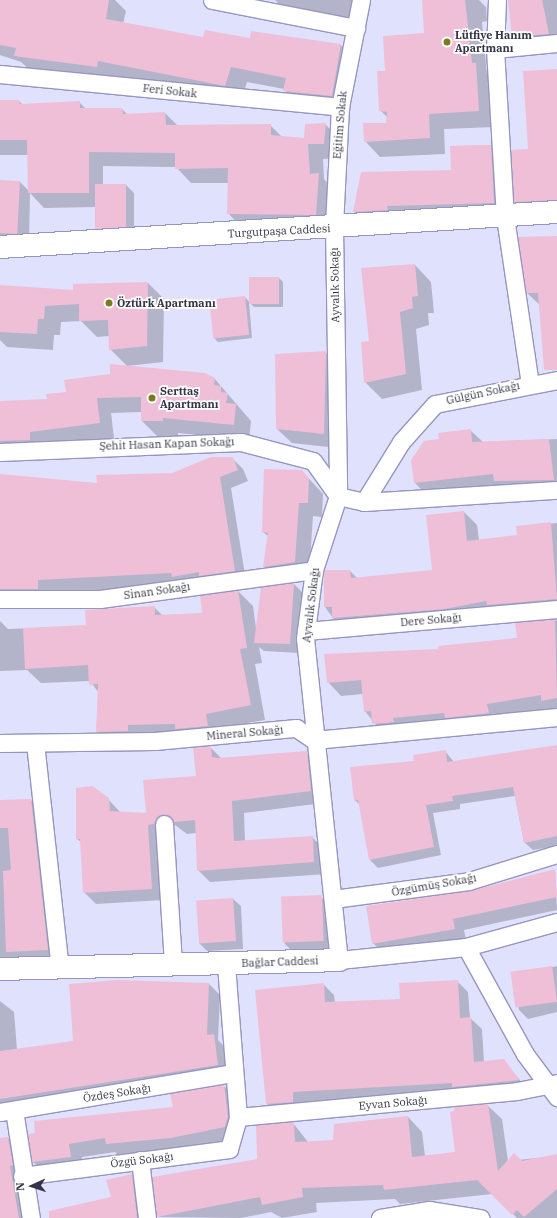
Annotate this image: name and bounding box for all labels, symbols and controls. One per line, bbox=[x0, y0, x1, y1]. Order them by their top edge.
place label: Lütfiye Hanım Apartmanı bbox=[455, 29, 532, 55]
marker: Lütfiye Hanım Apartmanı bbox=[442, 37, 452, 47]
street label: Feri Sokak bbox=[142, 82, 198, 100]
street label: Eğitim Sokak bbox=[330, 90, 350, 160]
street label: Turgutpaşa Caddesi bbox=[227, 222, 331, 240]
street label: Ayvalık Sokağı bbox=[328, 247, 342, 323]
place label: Öztürk Apartmanı bbox=[117, 296, 216, 310]
marker: Öztürk Apartmanı bbox=[104, 298, 114, 308]
street label: Gülgün Sokağı bbox=[445, 379, 521, 407]
place label: Serttaş Apartmanı bbox=[160, 385, 219, 411]
marker: Serttaş Apartmanı bbox=[147, 393, 157, 403]
street label: Şehit Hasan Kapan Sokağı bbox=[99, 435, 235, 453]
street label: Ayvalık Sokağı bbox=[300, 567, 322, 643]
street label: Sinan Sokağı bbox=[123, 580, 191, 602]
street label: Dere Sokağı bbox=[400, 611, 462, 629]
street label: Mineral Sokağı bbox=[206, 723, 284, 743]
street label: Özgümüş Sokağı bbox=[391, 871, 477, 899]
street label: Bağlar Caddesi bbox=[241, 954, 319, 970]
street label: Özdeş Sokağı bbox=[82, 1081, 152, 1105]
street label: Eyvan Sokağı bbox=[358, 1093, 428, 1113]
street label: Özgü Sokağı bbox=[110, 1150, 174, 1170]
north arrow bbox=[12, 1166, 52, 1206]
text: N bbox=[13, 1182, 27, 1191]

